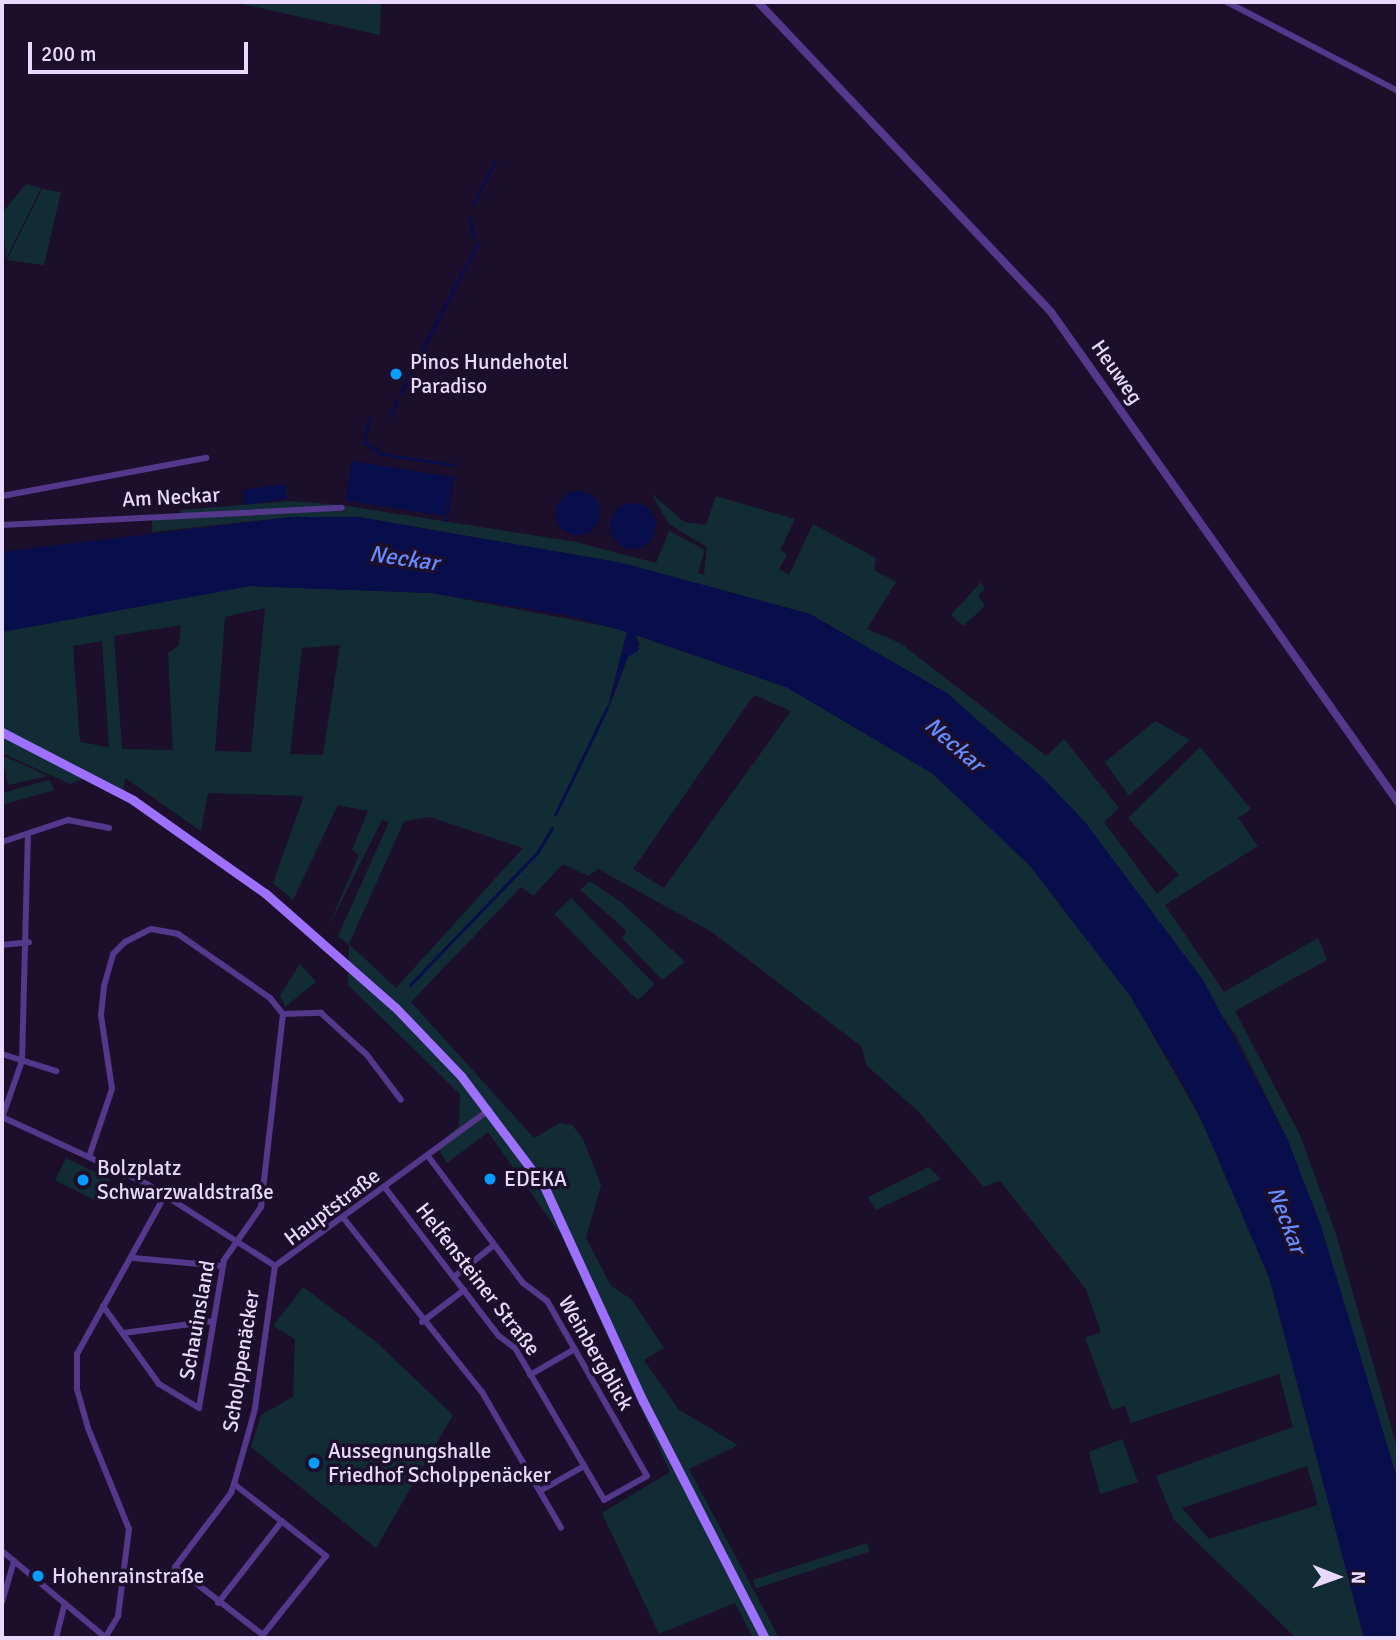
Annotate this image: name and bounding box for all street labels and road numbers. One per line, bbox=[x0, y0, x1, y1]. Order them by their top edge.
street label: Heuweg bbox=[1086, 335, 1148, 409]
street label: Am Neckar bbox=[122, 482, 220, 512]
street label: Hauptstraße bbox=[279, 1163, 385, 1251]
street label: Helfensteiner Straße bbox=[410, 1197, 546, 1361]
street label: Schauinsland bbox=[174, 1258, 220, 1382]
street label: Scholppenäcker bbox=[217, 1288, 265, 1434]
street label: Weinbergblick bbox=[553, 1291, 639, 1415]

